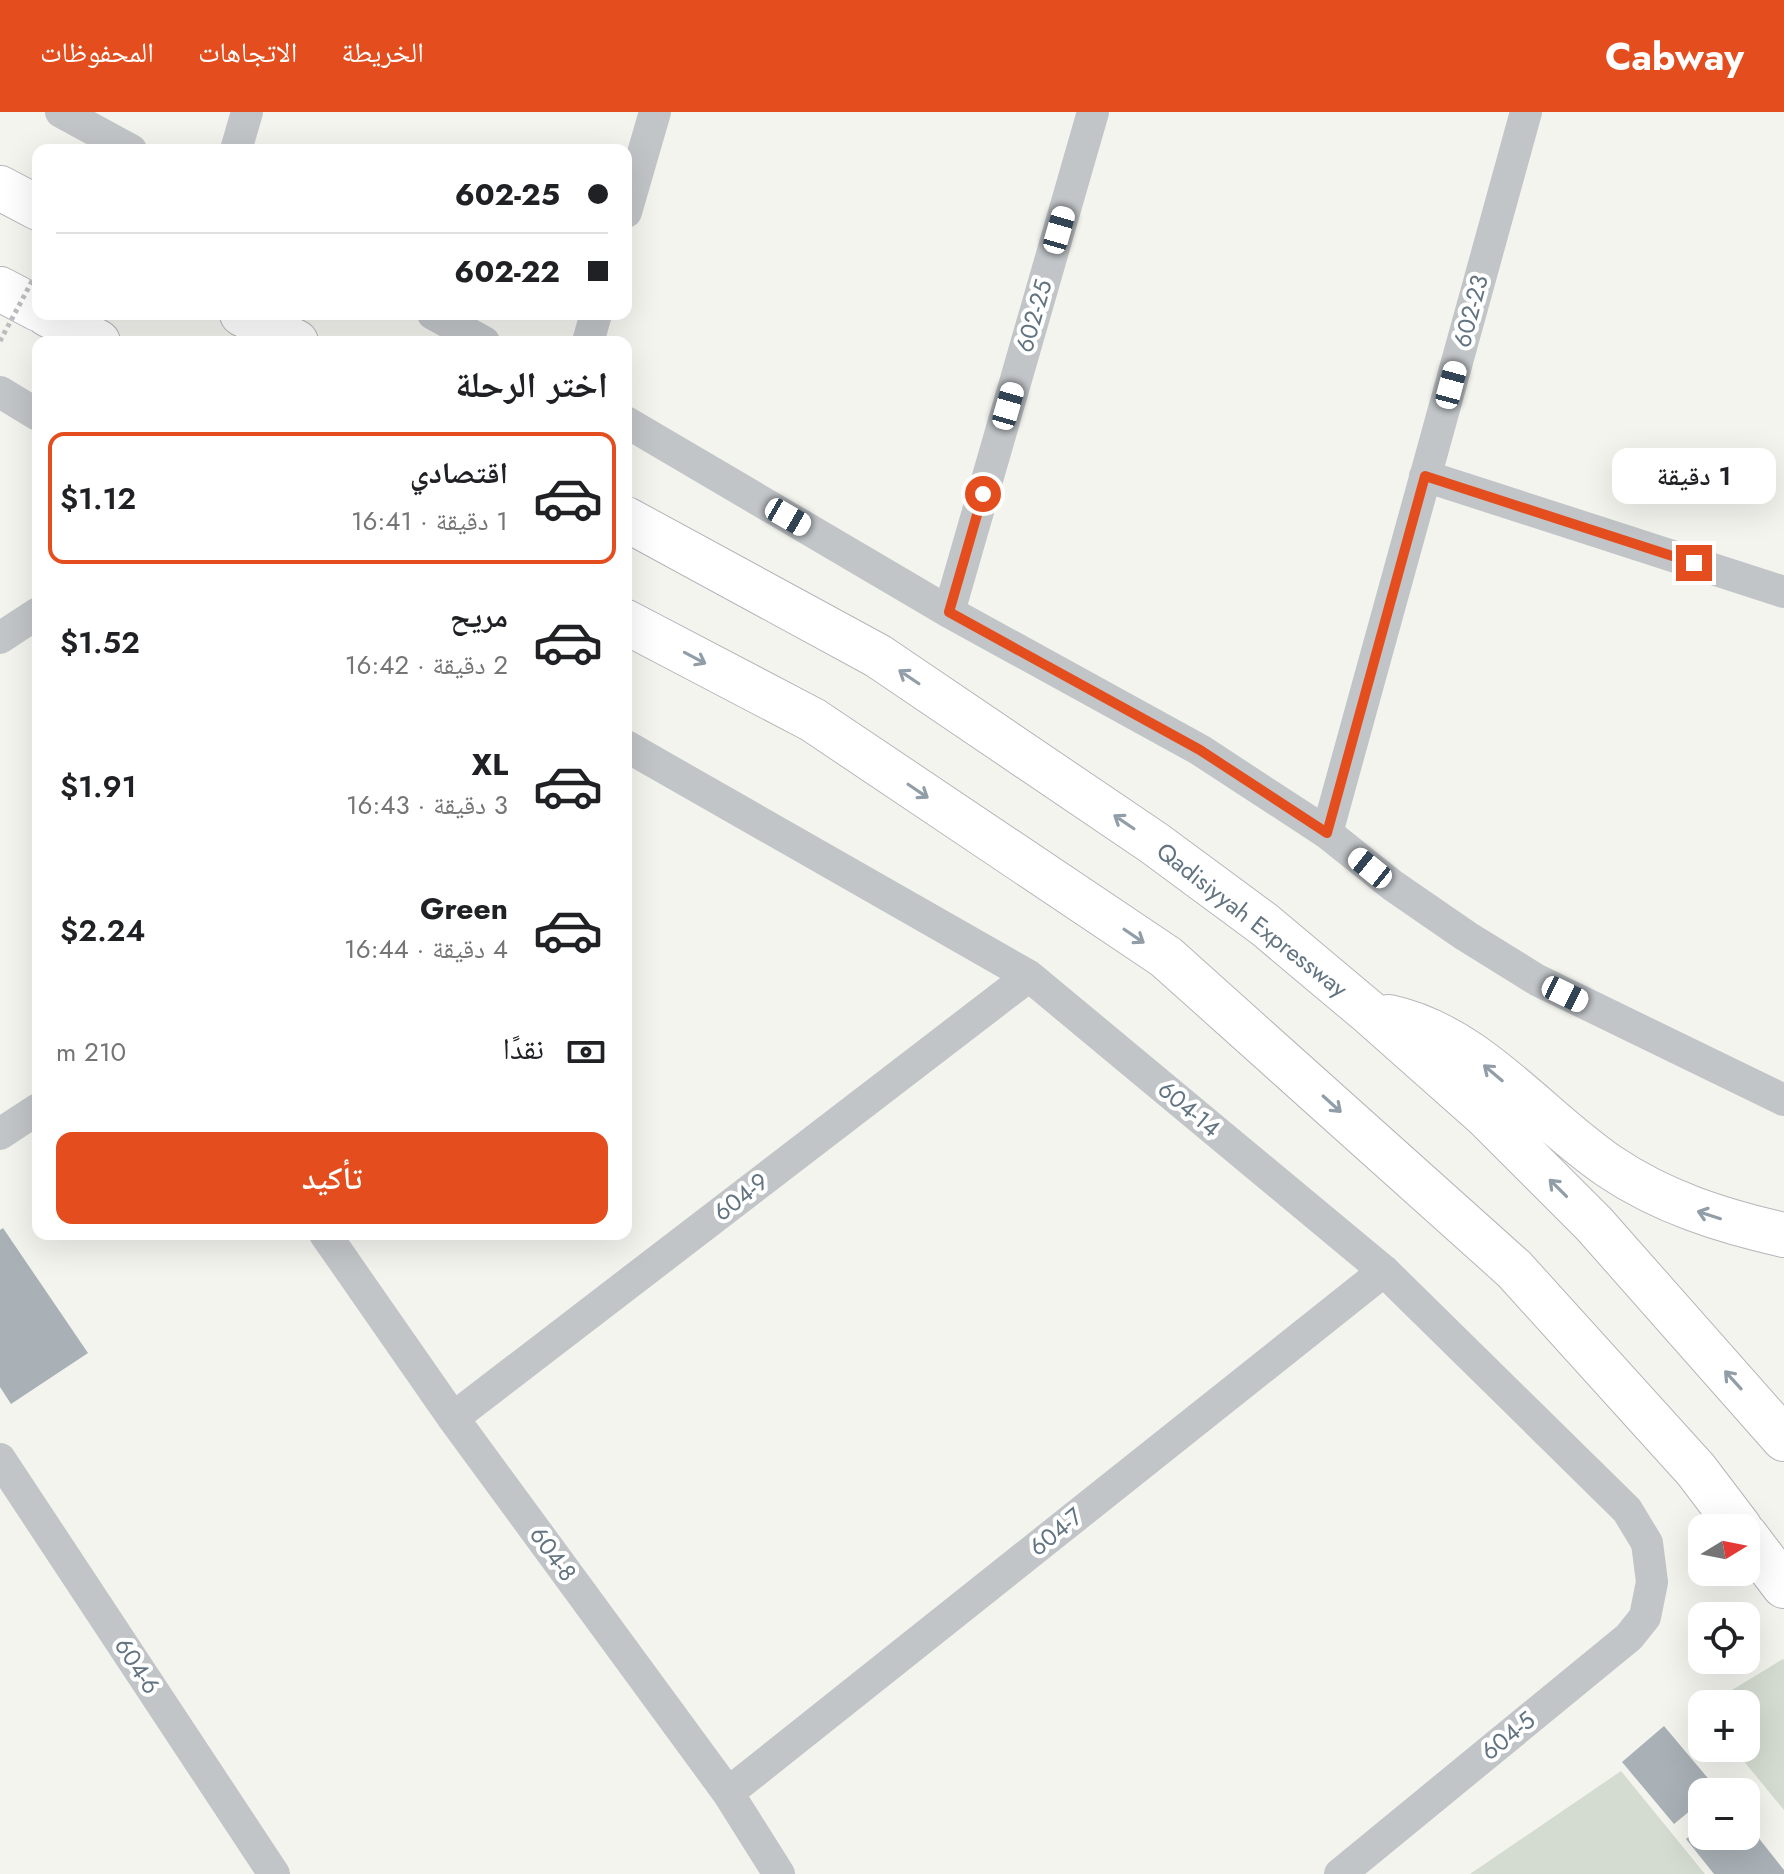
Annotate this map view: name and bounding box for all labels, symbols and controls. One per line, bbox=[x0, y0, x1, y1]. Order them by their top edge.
text: Cabway bbox=[1605, 29, 1744, 84]
text: المحفوظات bbox=[40, 32, 154, 73]
text: الاتجاهات bbox=[198, 32, 297, 73]
text: الخريطة bbox=[341, 32, 424, 73]
text: 602-25 bbox=[455, 173, 560, 216]
car bbox=[1041, 204, 1077, 256]
text: 602-22 bbox=[454, 250, 560, 293]
street label: 602-23 bbox=[1444, 271, 1497, 351]
street label: 602-25 bbox=[1006, 275, 1061, 356]
text: اختر الرحلة bbox=[455, 358, 608, 410]
car bbox=[1433, 359, 1469, 411]
car bbox=[990, 380, 1026, 432]
callout: 1 دقيقة bbox=[1612, 447, 1776, 503]
text: اقتصادي bbox=[410, 451, 508, 494]
text: 1 دقيقة bbox=[1657, 457, 1731, 495]
icon: car bbox=[532, 462, 604, 534]
route start bbox=[965, 476, 1001, 512]
text: $1.12 bbox=[60, 477, 136, 520]
car bbox=[761, 495, 815, 539]
text: 1 دقيقة · 16:41 bbox=[351, 502, 508, 540]
route end bbox=[1676, 545, 1712, 581]
text: مريح bbox=[450, 595, 508, 638]
icon: car bbox=[532, 606, 604, 678]
text: $1.52 bbox=[60, 621, 140, 664]
text: 2 دقيقة · 16:42 bbox=[345, 646, 508, 684]
one-way arrow bbox=[683, 651, 707, 667]
one-way arrow bbox=[898, 669, 920, 685]
text: XL bbox=[472, 743, 508, 786]
icon: car bbox=[532, 750, 604, 822]
text: $1.91 bbox=[60, 765, 136, 808]
one-way arrow bbox=[907, 782, 929, 799]
text: 3 دقيقة · 16:43 bbox=[346, 786, 508, 824]
one-way arrow bbox=[1114, 814, 1136, 830]
street label: Qadisiyyah Expressway bbox=[1149, 834, 1356, 1006]
car bbox=[1344, 844, 1396, 892]
text: Green bbox=[420, 887, 508, 930]
icon: car bbox=[532, 894, 604, 966]
text: $2.24 bbox=[60, 909, 145, 952]
one-way arrow bbox=[1122, 928, 1145, 944]
text: 4 دقيقة · 16:44 bbox=[344, 930, 508, 968]
car bbox=[1538, 973, 1592, 1015]
text: نقدًا bbox=[503, 1027, 544, 1070]
icon: cash bbox=[564, 1030, 608, 1074]
text: 210 m bbox=[56, 1033, 126, 1071]
one-way arrow bbox=[1483, 1064, 1504, 1082]
street label: 604-14 bbox=[1150, 1072, 1228, 1145]
one-way arrow bbox=[1321, 1095, 1341, 1113]
button: تأكيد bbox=[56, 1132, 608, 1224]
street label: 604-9 bbox=[706, 1164, 776, 1229]
one-way arrow bbox=[1549, 1179, 1568, 1198]
one-way arrow bbox=[1696, 1206, 1721, 1221]
one-way arrow bbox=[1725, 1370, 1743, 1390]
street label: 604-7 bbox=[1021, 1499, 1090, 1564]
north arrow bbox=[1688, 1514, 1760, 1586]
map controls bbox=[1688, 1514, 1760, 1850]
street label: 604-8 bbox=[522, 1519, 585, 1588]
button: locate bbox=[1688, 1602, 1760, 1674]
street label: 604-6 bbox=[106, 1631, 169, 1701]
button: + bbox=[1688, 1690, 1760, 1762]
street label: 604-5 bbox=[1473, 1703, 1542, 1768]
button: − bbox=[1688, 1778, 1760, 1850]

